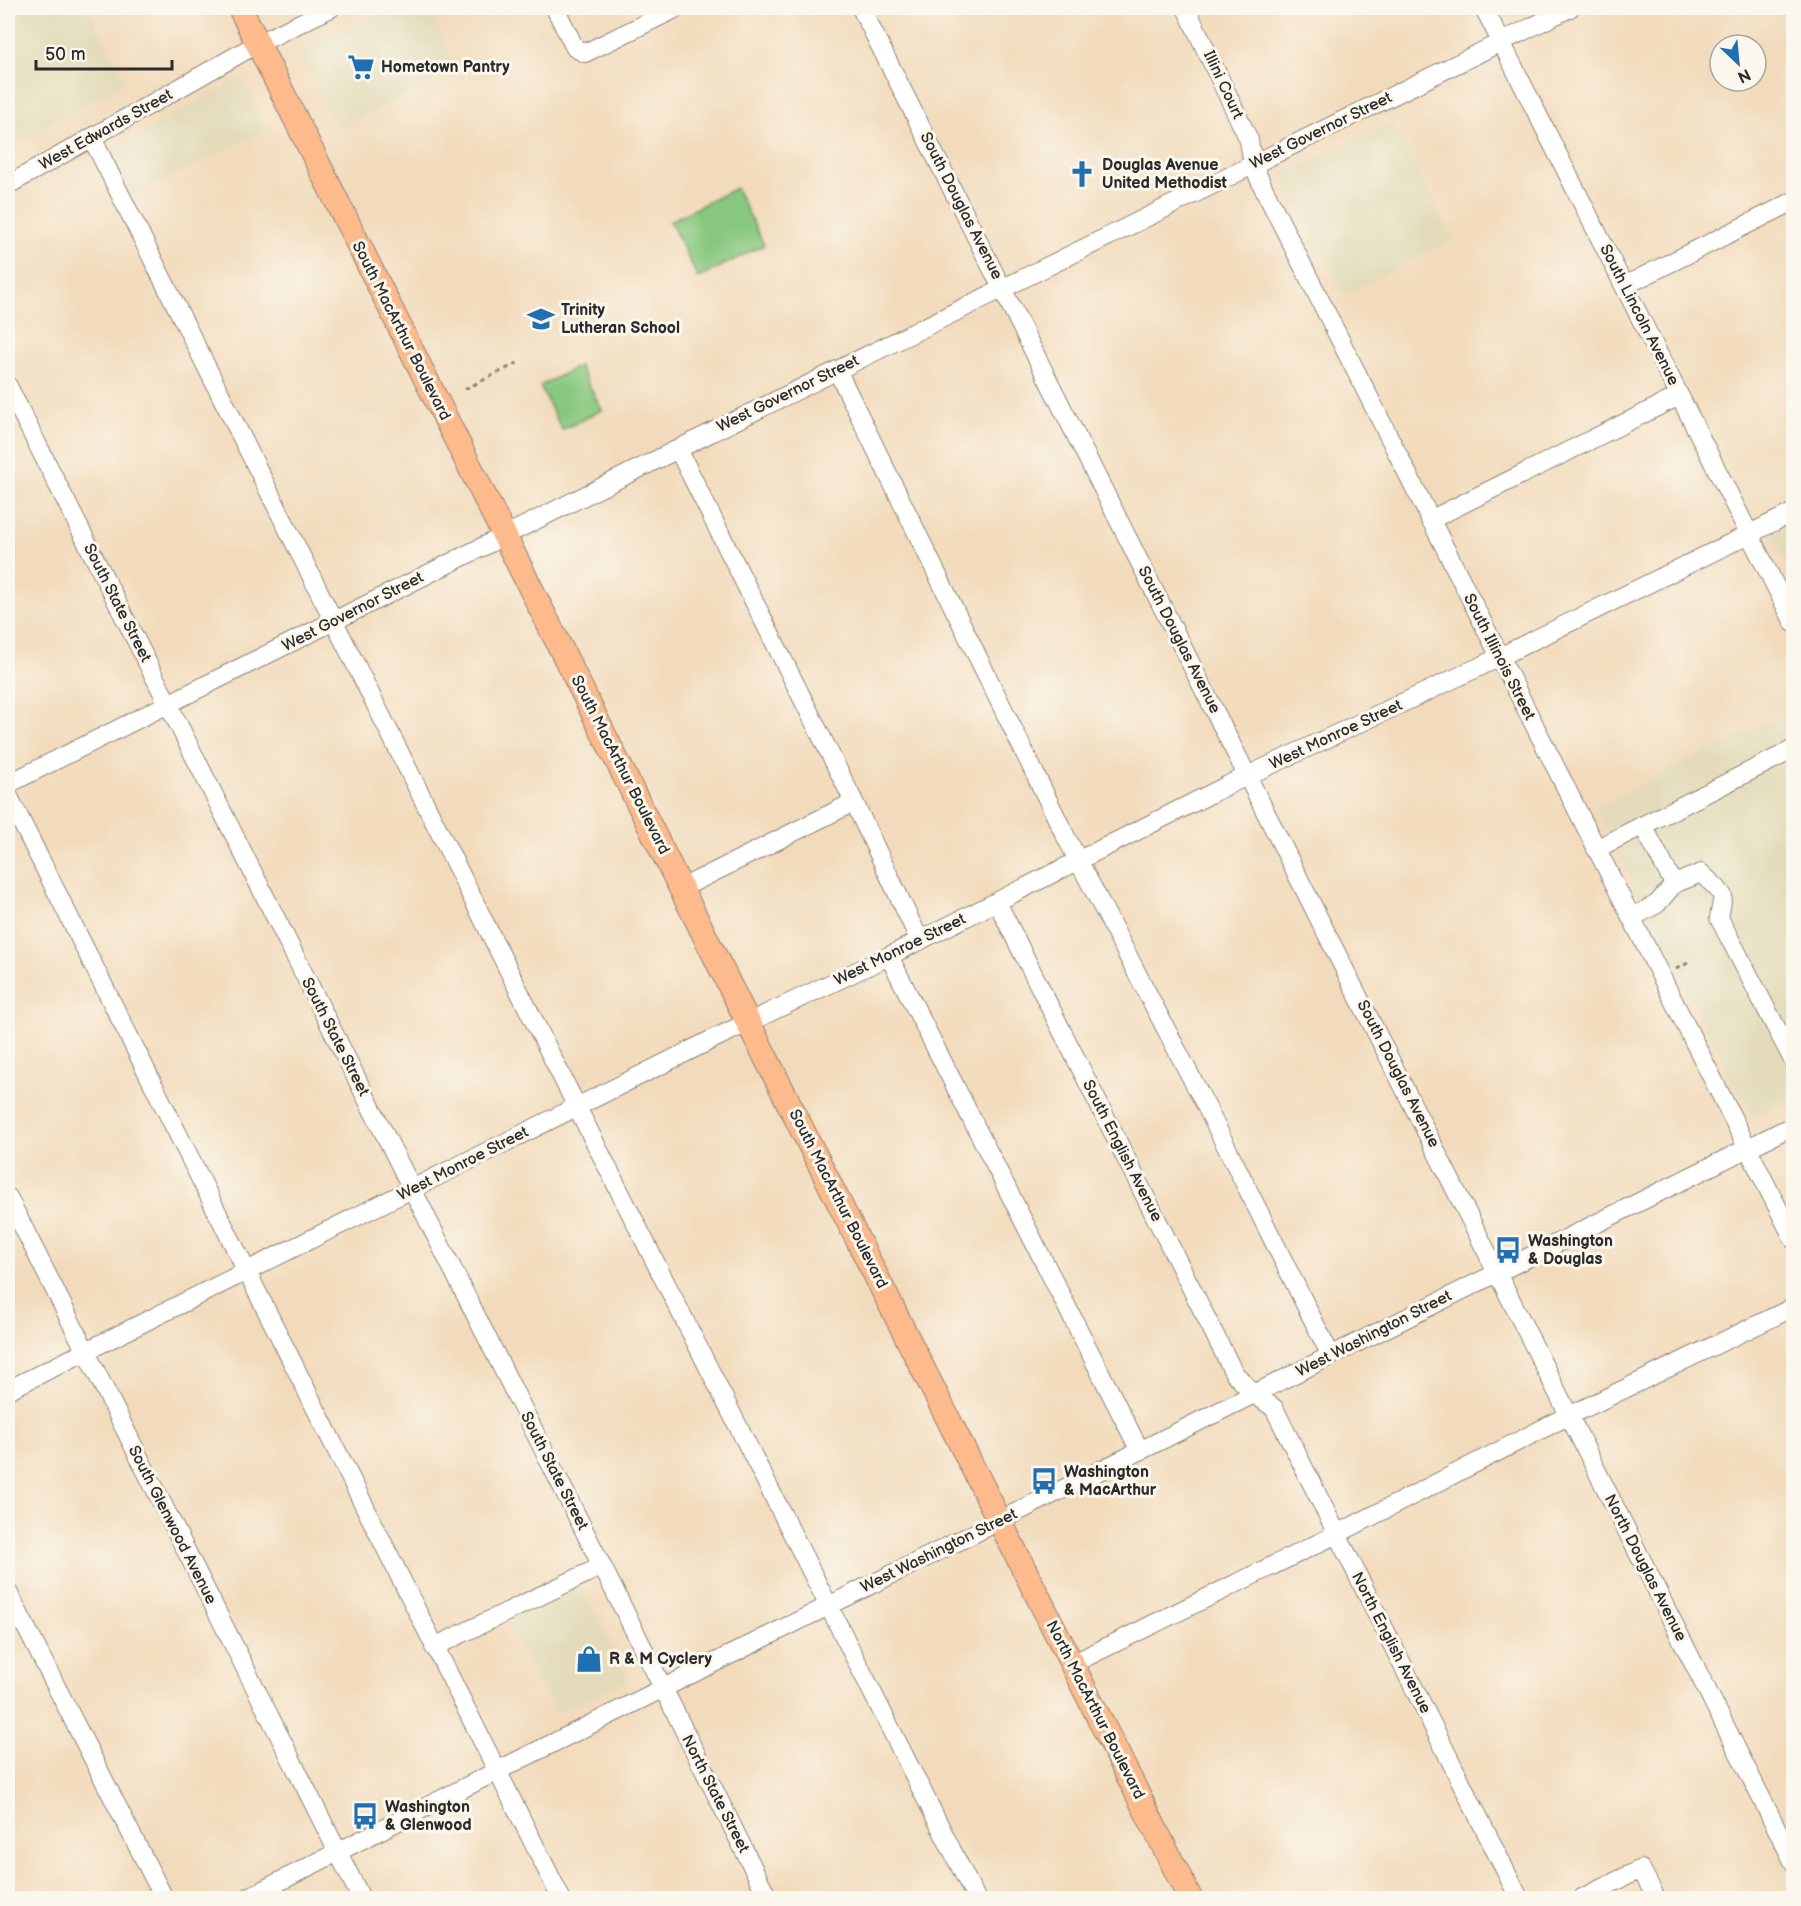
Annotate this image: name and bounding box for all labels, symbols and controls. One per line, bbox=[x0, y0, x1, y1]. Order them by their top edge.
scale bar bbox=[36, 33, 172, 71]
north arrow bbox=[1708, 33, 1768, 93]
text: 50 m bbox=[45, 44, 86, 65]
street label: Illini Court bbox=[1199, 48, 1247, 122]
supermarket icon: Hometown Pantry bbox=[346, 52, 376, 82]
place label: Hometown Pantry bbox=[381, 58, 510, 77]
text: N bbox=[1734, 64, 1753, 86]
street label: West Edwards Street bbox=[36, 85, 176, 175]
street label: West Governor Street bbox=[1247, 88, 1395, 174]
street label: South Douglas Avenue bbox=[916, 129, 1007, 283]
place label: Douglas Avenue United Methodist bbox=[1102, 156, 1228, 193]
church icon: Douglas Avenue United Methodist bbox=[1067, 159, 1097, 189]
street label: South MacArthur Boulevard bbox=[348, 238, 454, 424]
street label: South Lincoln Avenue bbox=[1595, 241, 1683, 389]
place label: Trinity Lutheran School bbox=[561, 301, 680, 338]
school or university icon: Trinity Lutheran School bbox=[526, 304, 556, 334]
street label: West Governor Street bbox=[714, 351, 862, 437]
street label: South State Street bbox=[79, 541, 155, 665]
street label: South Douglas Avenue bbox=[1134, 563, 1225, 717]
street label: West Governor Street bbox=[279, 568, 427, 656]
street label: South Illinois Street bbox=[1459, 591, 1539, 723]
street label: South MacArthur Boulevard bbox=[567, 672, 673, 858]
street label: West Monroe Street bbox=[1267, 696, 1405, 774]
street label: West Monroe Street bbox=[831, 910, 969, 990]
street label: South State Street bbox=[297, 975, 373, 1099]
street label: South Douglas Avenue bbox=[1353, 997, 1444, 1151]
street label: South English Avenue bbox=[1078, 1077, 1166, 1225]
street label: South MacArthur Boulevard bbox=[785, 1106, 891, 1292]
street label: West Monroe Street bbox=[394, 1123, 532, 1205]
place label: Washington & Douglas bbox=[1528, 1232, 1613, 1269]
bus stop icon: Washington & Douglas bbox=[1493, 1235, 1523, 1265]
street label: West Washington Street bbox=[1293, 1287, 1455, 1381]
street label: South State Street bbox=[516, 1409, 592, 1533]
street label: South Glenwood Avenue bbox=[124, 1443, 221, 1608]
place label: Washington & MacArthur bbox=[1064, 1463, 1157, 1500]
bus stop icon: Washington & MacArthur bbox=[1029, 1466, 1059, 1496]
street label: North Douglas Avenue bbox=[1600, 1491, 1690, 1645]
street label: West Washington Street bbox=[858, 1505, 1020, 1597]
street label: North English Avenue bbox=[1347, 1569, 1435, 1717]
street label: North MacArthur Boulevard bbox=[1042, 1618, 1148, 1802]
shop icon: R & M Cyclery bbox=[574, 1644, 604, 1674]
place label: R & M Cyclery bbox=[609, 1650, 712, 1669]
street label: North State Street bbox=[677, 1732, 753, 1856]
place label: Washington & Glenwood bbox=[385, 1798, 472, 1835]
bus stop icon: Washington & Glenwood bbox=[350, 1801, 380, 1831]

